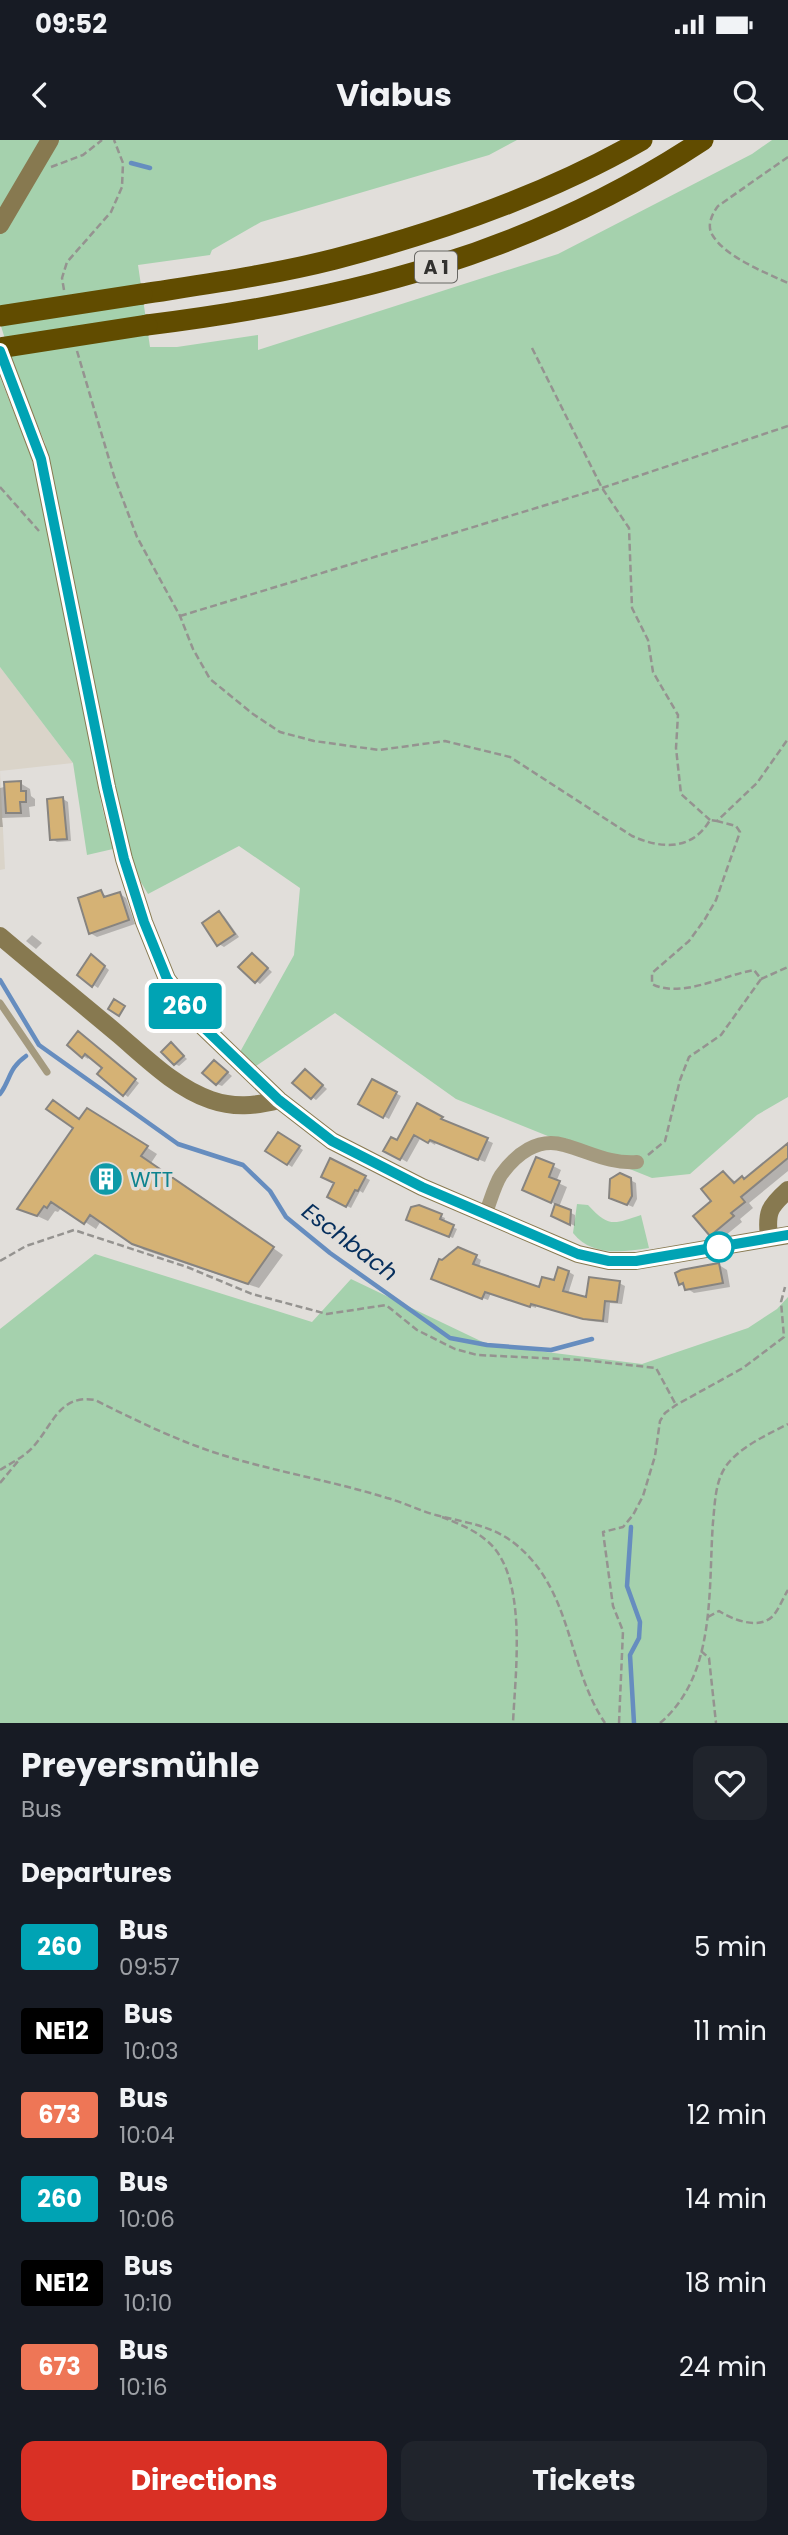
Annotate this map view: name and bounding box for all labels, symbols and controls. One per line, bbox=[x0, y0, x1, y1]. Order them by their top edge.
text: 09:52 bbox=[35, 6, 107, 42]
text: Viabus bbox=[336, 72, 452, 117]
icon: back bbox=[21, 76, 59, 114]
icon: search bbox=[729, 76, 767, 114]
road number: A 1 bbox=[415, 251, 457, 282]
line badge: 260 bbox=[145, 983, 225, 1029]
text: 260 bbox=[163, 989, 207, 1022]
building icon: WTT bbox=[87, 1160, 125, 1198]
place label: WTT bbox=[130, 1165, 173, 1194]
water label: Eschbach bbox=[296, 1195, 404, 1289]
unlabelled marker bbox=[704, 1232, 734, 1262]
text: Preyersmühle bbox=[21, 1742, 259, 1789]
button: heart bbox=[693, 1746, 767, 1820]
text: Bus bbox=[21, 1793, 62, 1825]
text: Departures bbox=[21, 1855, 172, 1891]
text: Bus bbox=[119, 1912, 168, 1948]
text: 5 min bbox=[694, 1929, 767, 1965]
text: 260 bbox=[37, 1930, 82, 1963]
text: 09:57 bbox=[119, 1951, 180, 1983]
text: Bus bbox=[124, 1996, 173, 2032]
text: 11 min bbox=[694, 2013, 767, 2049]
text: NE12 bbox=[35, 2014, 89, 2047]
text: 10:03 bbox=[124, 2035, 178, 2067]
text: Bus bbox=[119, 2080, 168, 2116]
text: 12 min bbox=[687, 2097, 767, 2133]
text: 673 bbox=[38, 2098, 81, 2131]
text: 10:04 bbox=[119, 2119, 175, 2151]
text: Bus bbox=[119, 2164, 168, 2200]
text: 14 min bbox=[686, 2181, 767, 2217]
text: 260 bbox=[37, 2182, 82, 2215]
text: 10:06 bbox=[119, 2203, 175, 2235]
text: Bus bbox=[124, 2248, 173, 2284]
text: 18 min bbox=[686, 2265, 767, 2301]
text: NE12 bbox=[35, 2266, 89, 2299]
text: 10:10 bbox=[124, 2287, 172, 2319]
text: Bus bbox=[119, 2332, 168, 2368]
text: 24 min bbox=[679, 2349, 767, 2385]
text: 673 bbox=[38, 2350, 81, 2383]
text: 10:16 bbox=[119, 2371, 168, 2403]
button: Directions bbox=[21, 2441, 387, 2521]
button: Tickets bbox=[401, 2441, 767, 2521]

